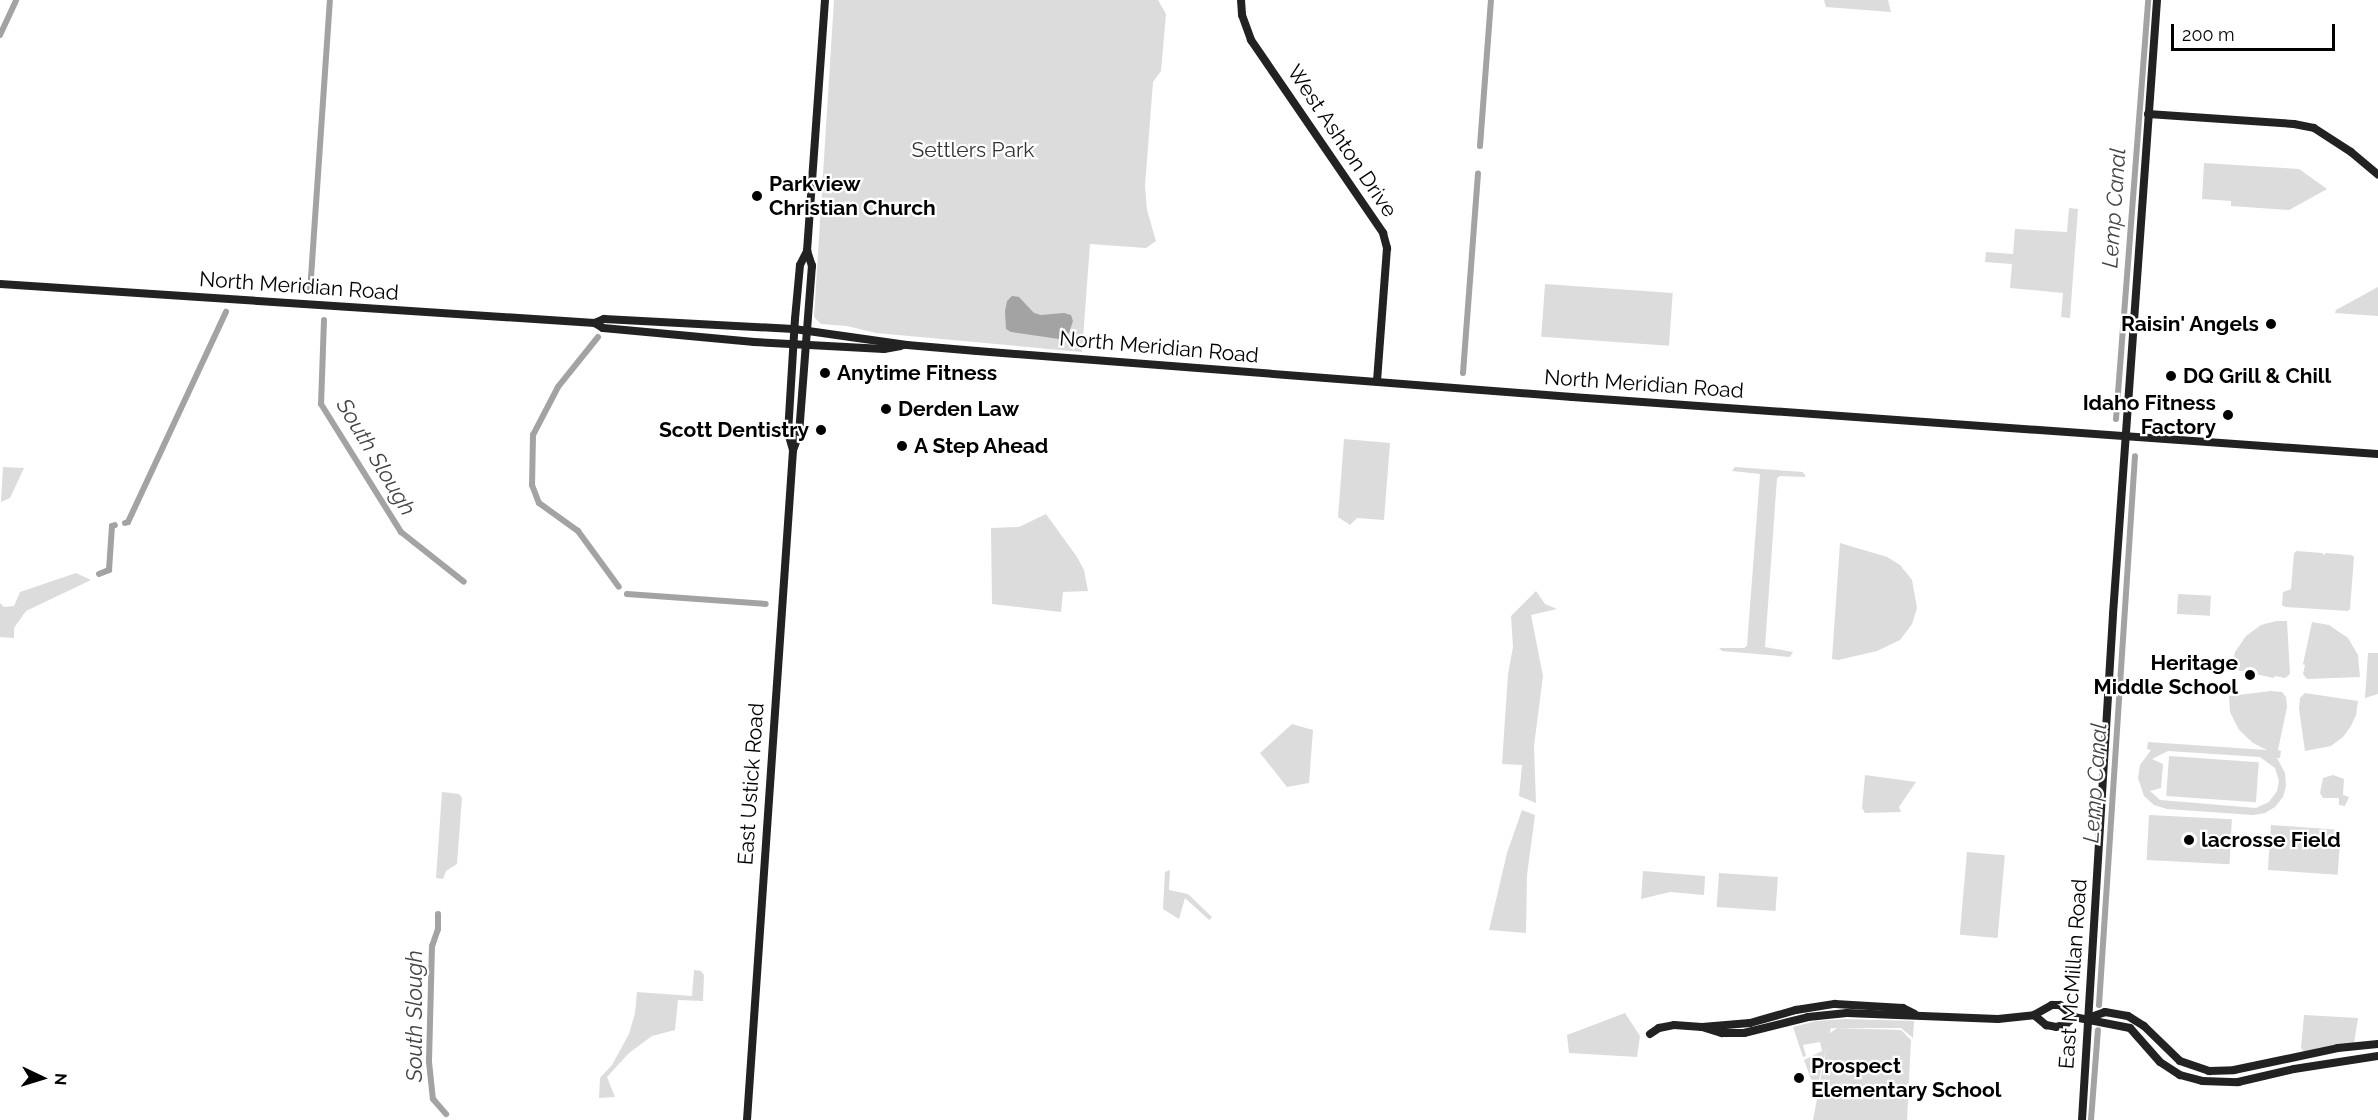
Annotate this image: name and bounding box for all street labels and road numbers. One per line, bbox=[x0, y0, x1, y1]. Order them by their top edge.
street label: West Ashton Drive bbox=[1282, 60, 1402, 222]
street label: North Meridian Road bbox=[198, 266, 400, 306]
street label: North Meridian Road bbox=[1058, 326, 1260, 368]
street label: North Meridian Road bbox=[1543, 364, 1745, 404]
street label: East Ustick Road bbox=[733, 702, 769, 866]
street label: East McMillan Road bbox=[2054, 878, 2092, 1070]

